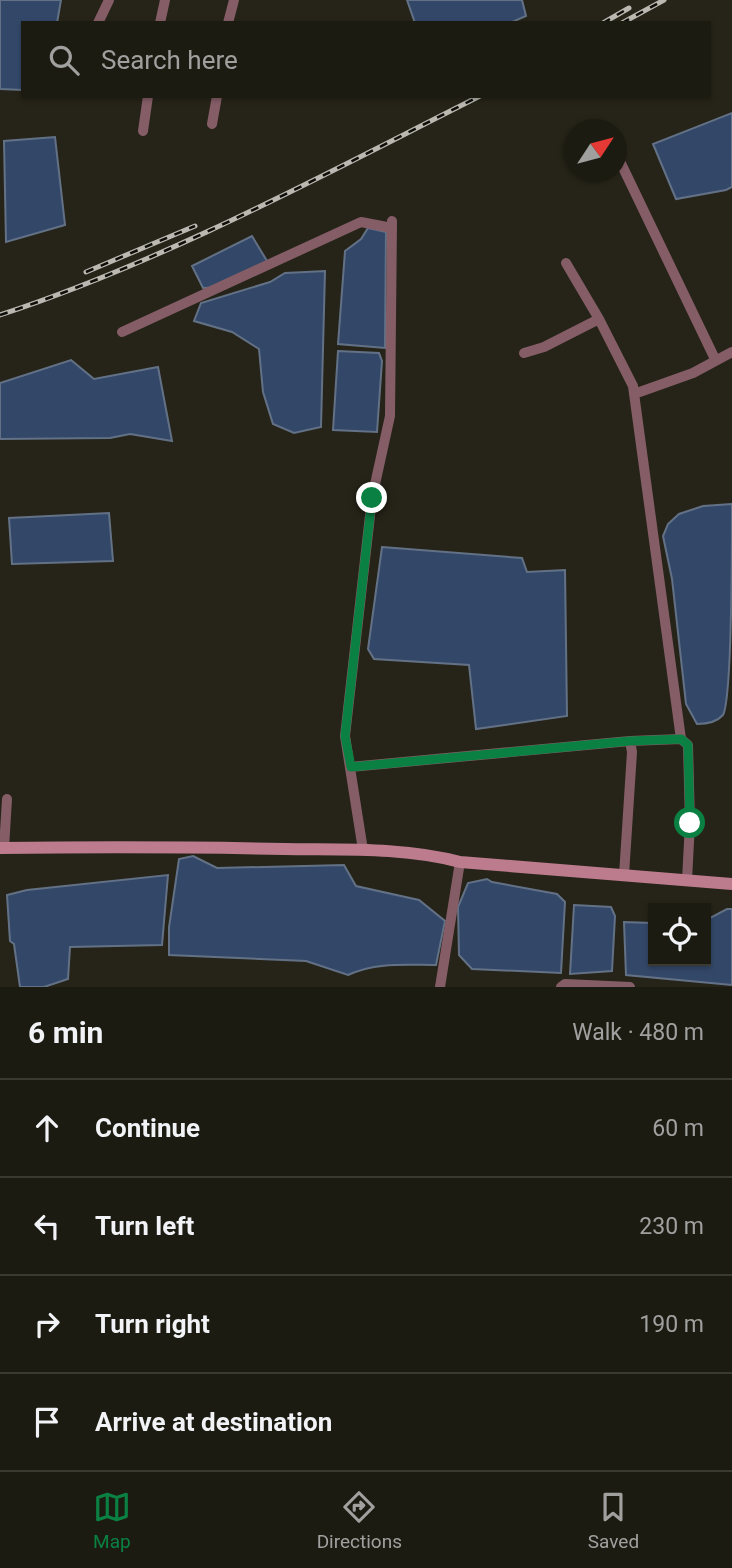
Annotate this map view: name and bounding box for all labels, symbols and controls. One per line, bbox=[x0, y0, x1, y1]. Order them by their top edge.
search box bbox=[21, 21, 711, 98]
icon: search bbox=[45, 41, 83, 79]
text: Search here bbox=[101, 45, 238, 75]
north arrow bbox=[564, 119, 627, 182]
route end bbox=[356, 482, 387, 513]
route start bbox=[674, 807, 705, 838]
map controls bbox=[648, 903, 711, 966]
button: locate bbox=[648, 903, 711, 966]
text: 6 min bbox=[28, 1015, 103, 1050]
text: Walk · 480 m bbox=[572, 1019, 704, 1046]
icon: ahead bbox=[28, 1109, 66, 1147]
text: Continue bbox=[95, 1113, 200, 1143]
text: 60 m bbox=[652, 1115, 704, 1142]
icon: left bbox=[28, 1207, 66, 1245]
text: Turn left bbox=[95, 1211, 194, 1241]
text: 230 m bbox=[639, 1213, 704, 1240]
icon: right bbox=[28, 1305, 66, 1343]
text: Turn right bbox=[95, 1309, 210, 1339]
text: 190 m bbox=[639, 1311, 704, 1338]
icon: arrive bbox=[28, 1403, 66, 1441]
text: Arrive at destination bbox=[95, 1407, 332, 1437]
tab: Map bbox=[93, 1488, 131, 1553]
tab: Directions bbox=[317, 1488, 402, 1553]
tab: Saved bbox=[588, 1488, 639, 1553]

